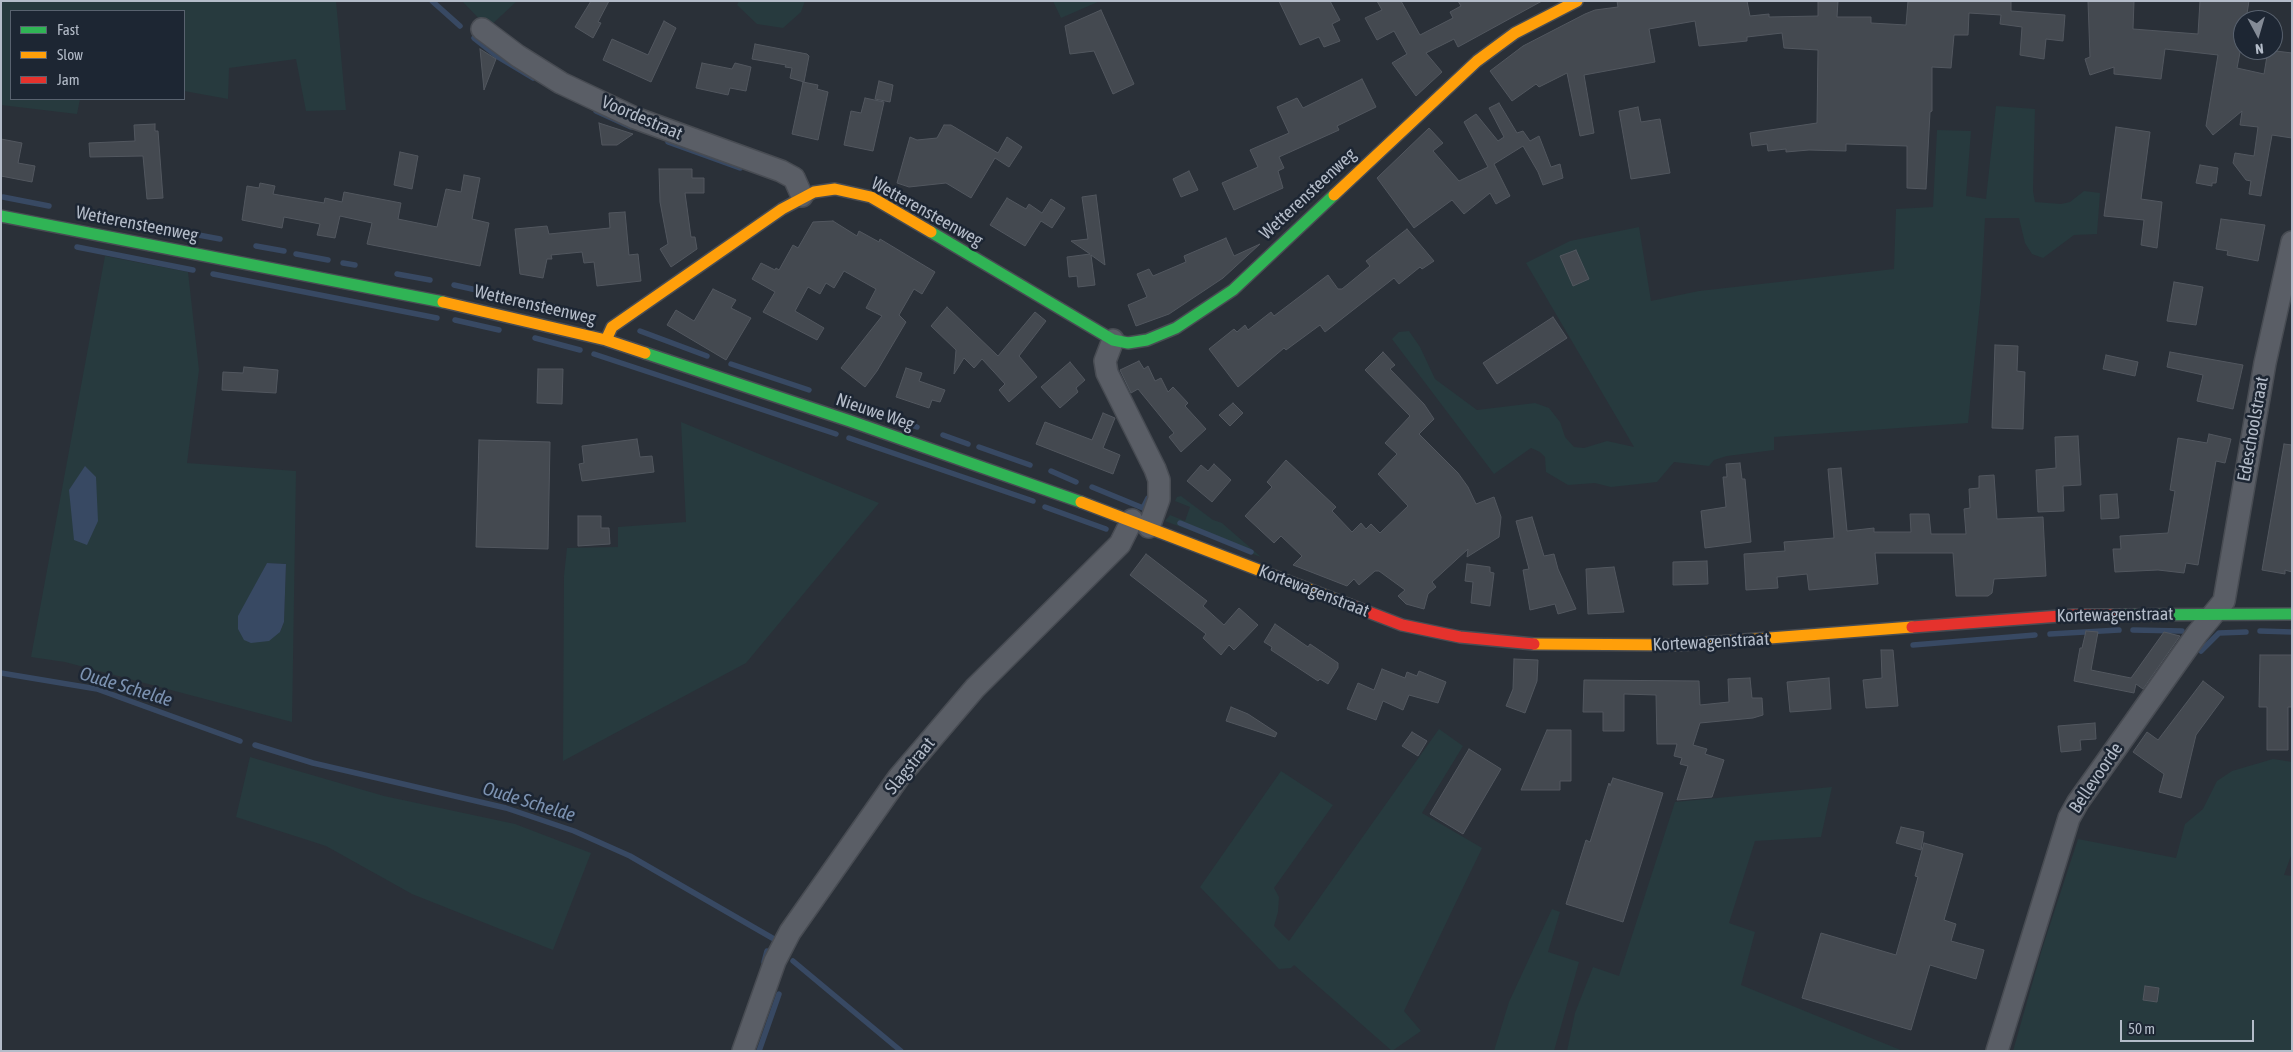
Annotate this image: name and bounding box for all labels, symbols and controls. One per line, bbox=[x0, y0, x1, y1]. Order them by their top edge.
legend bbox=[10, 10, 185, 100]
north arrow bbox=[2233, 10, 2283, 60]
text: Fast bbox=[57, 21, 79, 38]
text: N bbox=[2255, 41, 2264, 57]
text: Slow bbox=[57, 46, 83, 63]
text: Jam bbox=[57, 71, 80, 88]
street label: Voordestraat bbox=[598, 91, 686, 145]
street label: Wetterensteenweg bbox=[1255, 144, 1361, 244]
street label: Wetterensteenweg bbox=[868, 172, 986, 252]
street label: Wetterensteenweg bbox=[74, 202, 200, 246]
street label: Wetterensteenweg bbox=[472, 281, 598, 329]
street label: Edeschoolstraat bbox=[2233, 375, 2273, 483]
street label: Nieuwe Weg bbox=[833, 389, 917, 435]
street label: Kortewagenstraat bbox=[1256, 560, 1372, 622]
street label: Kortewagenstraat bbox=[2056, 603, 2174, 627]
street label: Kortewagenstraat bbox=[1652, 628, 1770, 656]
water label: Oude Schelde bbox=[77, 662, 175, 712]
street label: Slagstraat bbox=[881, 733, 939, 799]
street label: Bellevoorde bbox=[2065, 739, 2127, 817]
water label: Oude Schelde bbox=[480, 777, 578, 827]
scale bar bbox=[2123, 1010, 2257, 1042]
text: 50 m bbox=[2128, 1020, 2155, 1037]

